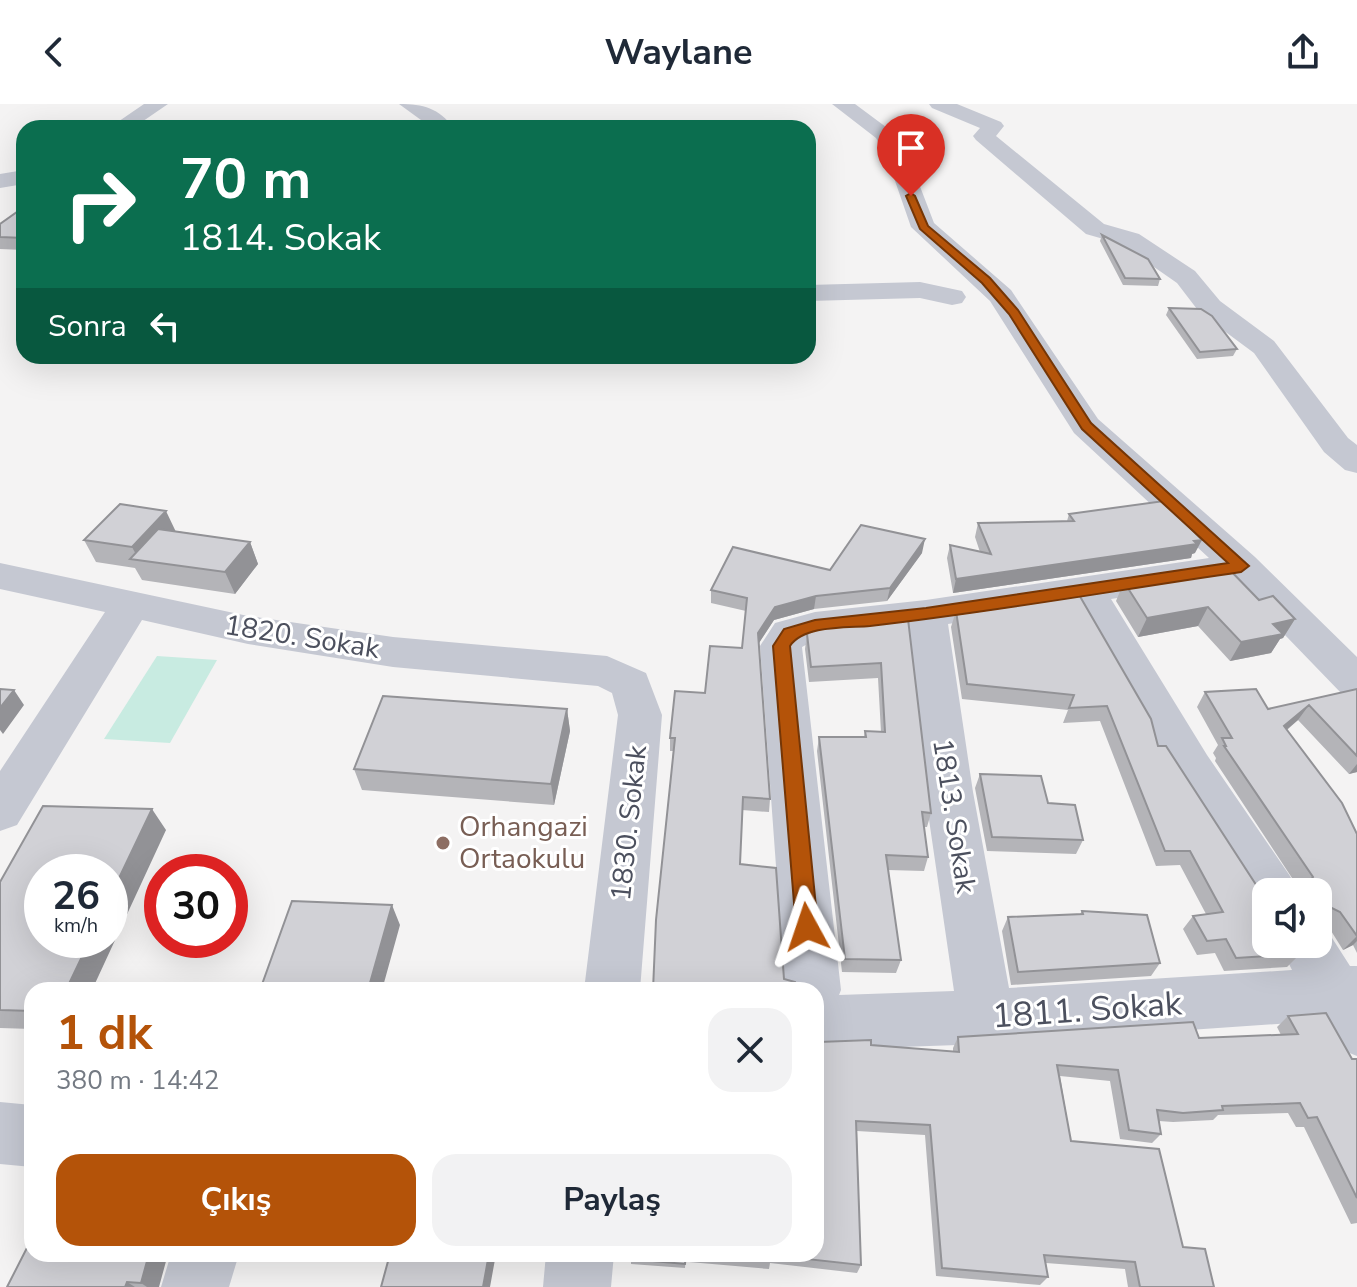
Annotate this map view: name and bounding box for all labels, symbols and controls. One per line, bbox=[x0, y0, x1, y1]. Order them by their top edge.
text: Waylane bbox=[604, 28, 753, 77]
icon: back bbox=[32, 30, 76, 74]
icon: share bbox=[1281, 30, 1325, 74]
pin bbox=[877, 114, 945, 196]
icon: arrive bbox=[889, 126, 933, 170]
text: 70 m bbox=[180, 141, 311, 218]
icon: right bbox=[48, 152, 152, 256]
text: 1814. Sokak bbox=[180, 214, 381, 263]
icon: left bbox=[143, 304, 187, 348]
text: Sonra bbox=[48, 306, 127, 347]
street label: 1820. Sokak bbox=[222, 606, 383, 668]
street label: 1813. Sokak bbox=[923, 736, 985, 897]
street label: 1830. Sokak bbox=[602, 742, 656, 903]
place label: Orhangazi Ortaokulu bbox=[459, 808, 588, 878]
marker: Orhangazi Ortaokulu bbox=[434, 834, 452, 852]
speed limit sign: 30 bbox=[144, 854, 248, 958]
text: 26 bbox=[52, 869, 100, 923]
map controls bbox=[1252, 878, 1332, 958]
button: sound bbox=[1252, 878, 1332, 958]
position arrow bbox=[765, 885, 849, 969]
text: km/h bbox=[54, 912, 98, 939]
street label: 1811. Sokak bbox=[991, 980, 1184, 1040]
text: 1 dk bbox=[56, 1000, 152, 1066]
button: close bbox=[708, 1008, 792, 1092]
text: 380 m · 14:42 bbox=[56, 1063, 219, 1098]
button: Çıkış bbox=[56, 1154, 416, 1246]
button: Paylaş bbox=[432, 1154, 792, 1246]

